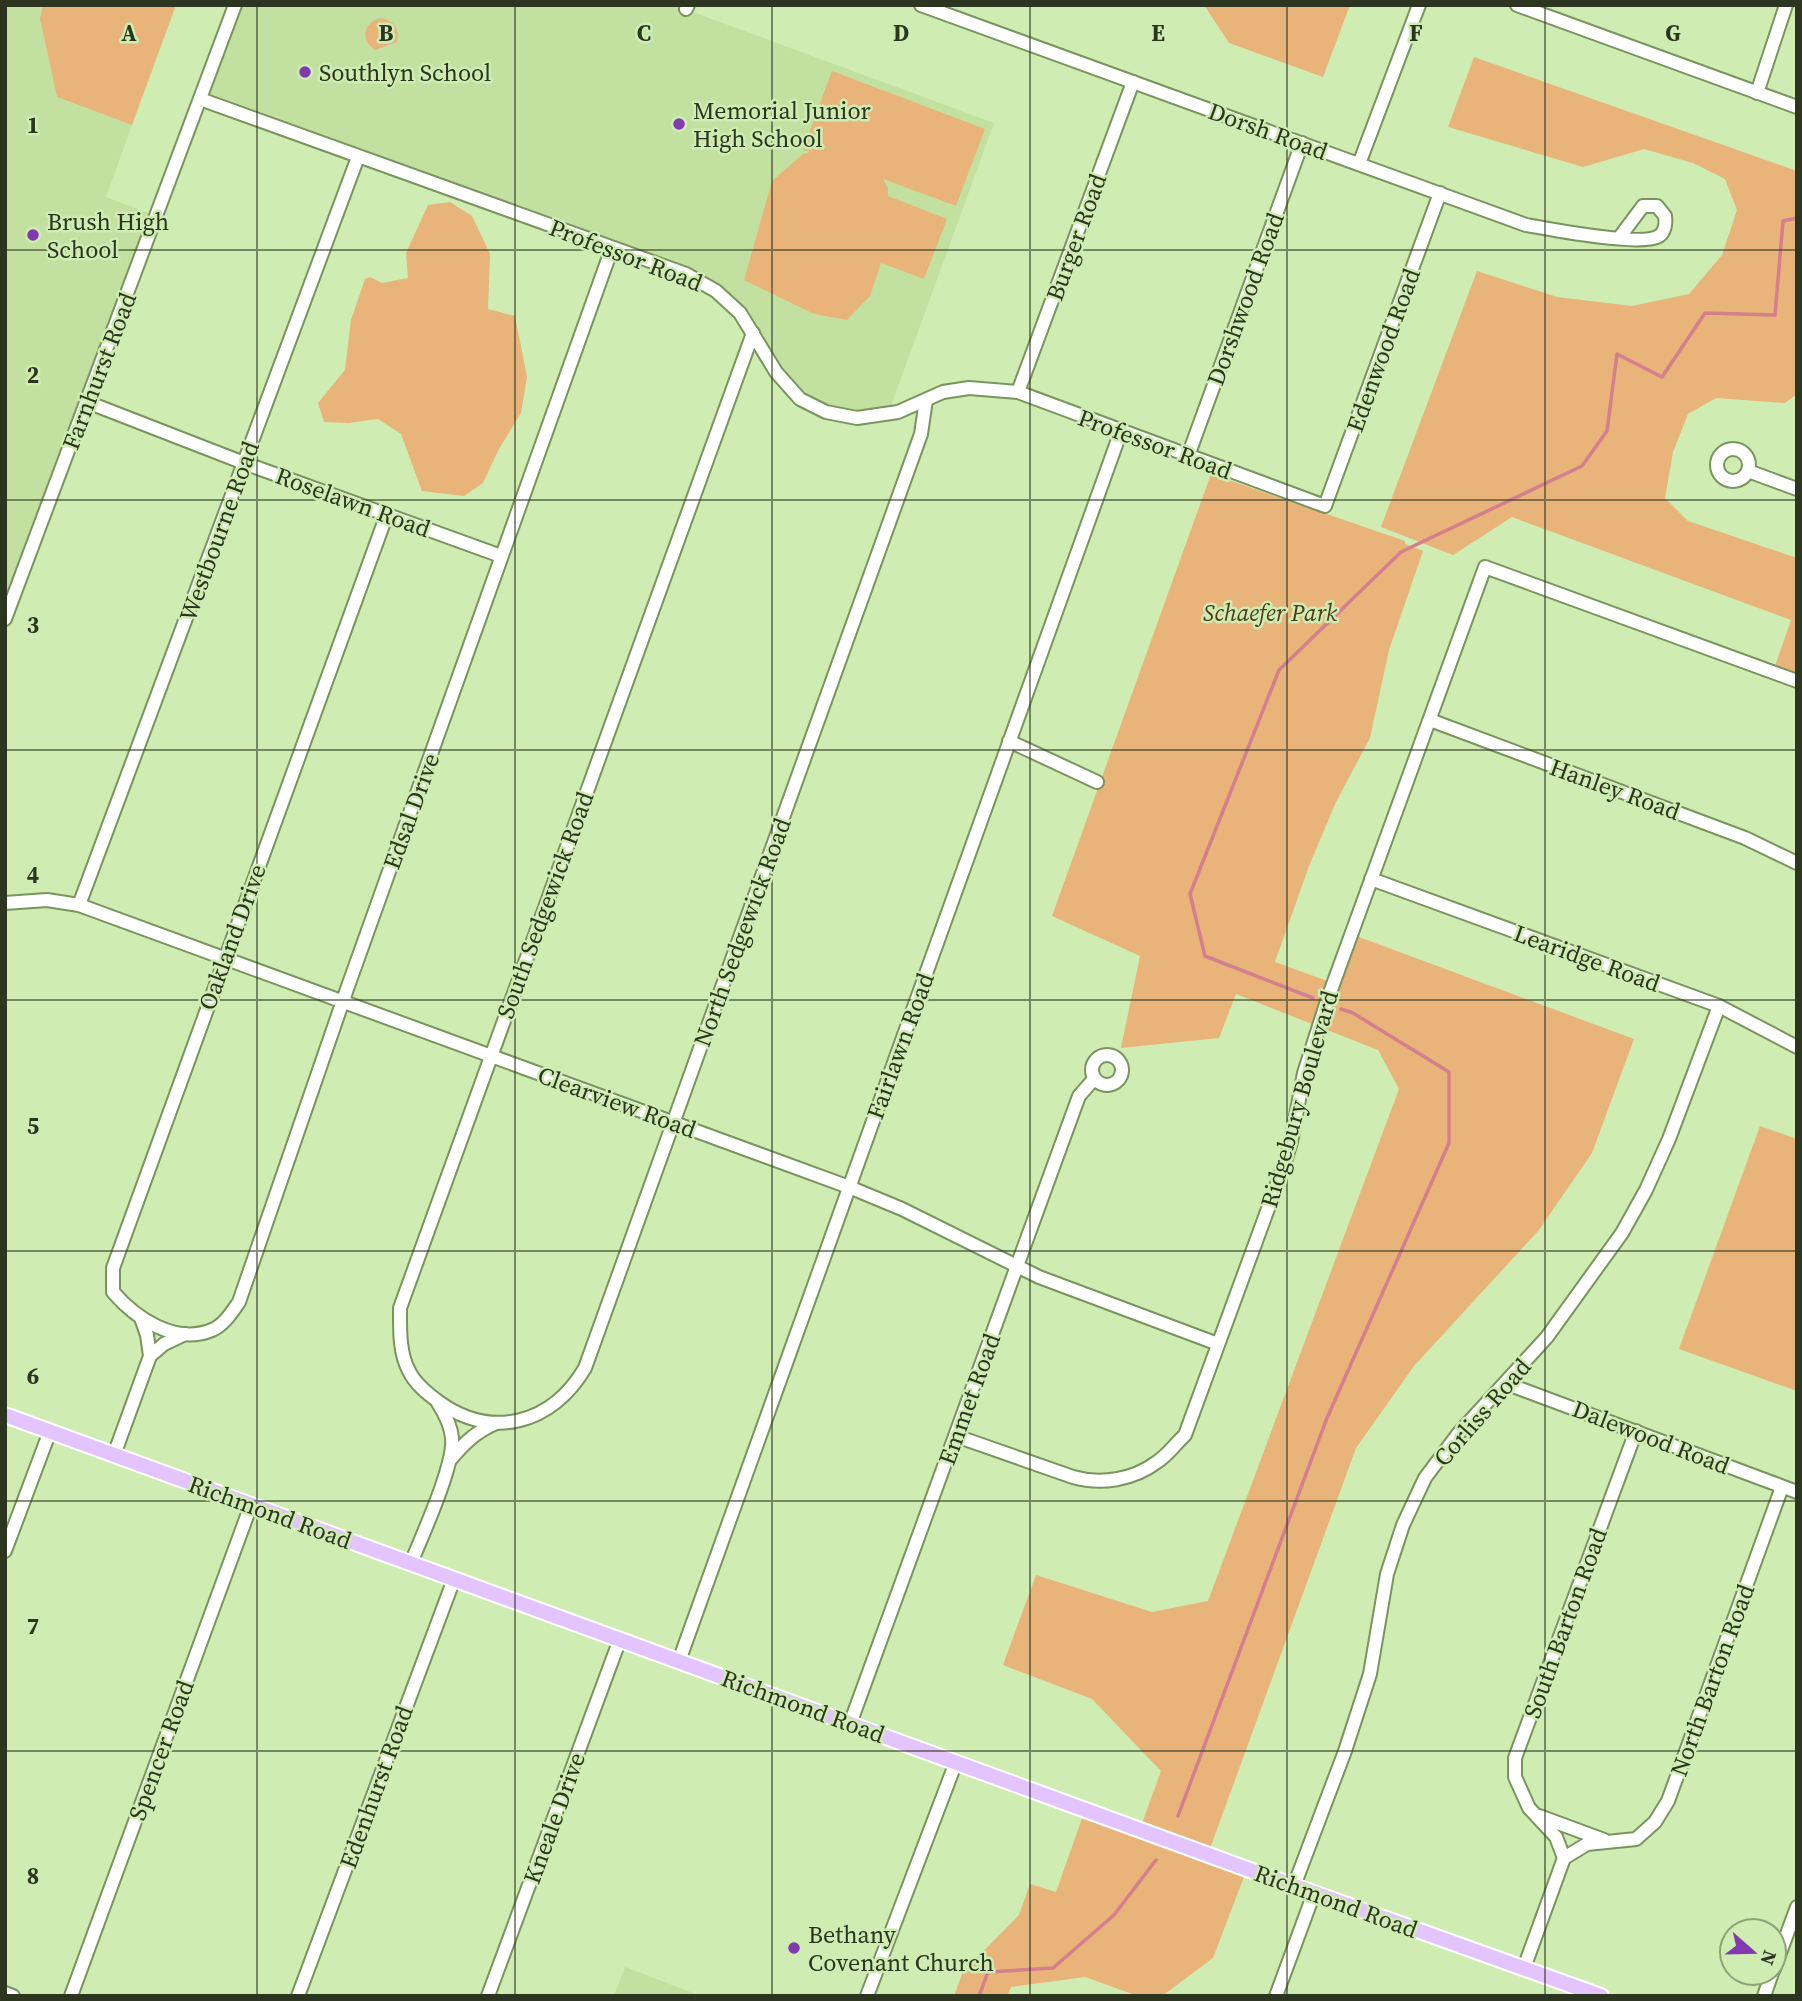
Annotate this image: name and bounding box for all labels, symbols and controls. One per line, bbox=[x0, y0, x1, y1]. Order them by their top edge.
text: A bbox=[121, 17, 137, 49]
text: B bbox=[379, 17, 394, 49]
text: C bbox=[637, 17, 651, 49]
text: D bbox=[893, 17, 909, 49]
text: E bbox=[1151, 17, 1165, 49]
text: F bbox=[1409, 17, 1423, 49]
text: G bbox=[1665, 17, 1681, 49]
place label: Southlyn School bbox=[319, 56, 491, 89]
marker: Southlyn School bbox=[297, 64, 313, 80]
place label: Memorial Junior High School bbox=[693, 94, 871, 155]
street label: Dorsh Road bbox=[1204, 94, 1333, 168]
text: 1 bbox=[27, 109, 39, 141]
marker: Memorial Junior High School bbox=[671, 116, 687, 132]
street label: Burger Road bbox=[1038, 168, 1114, 305]
place label: Brush High School bbox=[47, 205, 169, 266]
street label: Dorshwood Road bbox=[1198, 208, 1292, 390]
street label: Professor Road bbox=[545, 211, 708, 299]
marker: Brush High School bbox=[25, 227, 41, 243]
street label: Edenwood Road bbox=[1338, 263, 1428, 436]
street label: Farnhurst Road bbox=[54, 287, 144, 454]
text: 2 bbox=[27, 359, 39, 391]
street label: Professor Road bbox=[1073, 401, 1237, 487]
street label: Westbourne Road bbox=[171, 436, 267, 626]
street label: Roselawn Road bbox=[271, 459, 435, 545]
park label: Schaefer Park bbox=[1203, 596, 1338, 629]
text: 3 bbox=[27, 609, 39, 641]
street label: Edsal Drive bbox=[375, 748, 447, 874]
street label: Hanley Road bbox=[1545, 750, 1685, 828]
street label: South Sedgewick Road bbox=[489, 787, 602, 1023]
street label: North Sedgewick Road bbox=[685, 813, 799, 1051]
text: 4 bbox=[27, 859, 39, 891]
street label: Oakland Drive bbox=[190, 859, 274, 1015]
street label: Learidge Road bbox=[1509, 916, 1665, 1000]
street label: Fairlawn Road bbox=[858, 968, 942, 1124]
street label: Ridgebury Boulevard bbox=[1252, 986, 1346, 1212]
street label: Clearview Road bbox=[533, 1058, 701, 1146]
text: 5 bbox=[27, 1110, 39, 1142]
street label: Emmet Road bbox=[930, 1328, 1008, 1469]
street label: Corliss Road bbox=[1426, 1351, 1538, 1473]
text: 6 bbox=[27, 1360, 39, 1392]
street label: Dalewood Road bbox=[1568, 1392, 1735, 1482]
street label: Richmond Road bbox=[184, 1467, 357, 1557]
street label: South Barton Road bbox=[1515, 1523, 1615, 1723]
street label: North Barton Road bbox=[1662, 1579, 1762, 1781]
text: 7 bbox=[27, 1610, 39, 1642]
street label: Richmond Road bbox=[717, 1661, 890, 1751]
street label: Spencer Road bbox=[120, 1675, 202, 1825]
street label: Edenhurst Road bbox=[331, 1701, 421, 1873]
street label: Kneale Drive bbox=[515, 1748, 593, 1888]
street label: Richmond Road bbox=[1250, 1856, 1423, 1946]
text: 8 bbox=[27, 1860, 39, 1892]
north arrow bbox=[1718, 1917, 1788, 1987]
place label: Bethany Covenant Church bbox=[808, 1918, 994, 1979]
marker: Bethany Covenant Church bbox=[786, 1940, 802, 1956]
text: N bbox=[1754, 1947, 1784, 1969]

